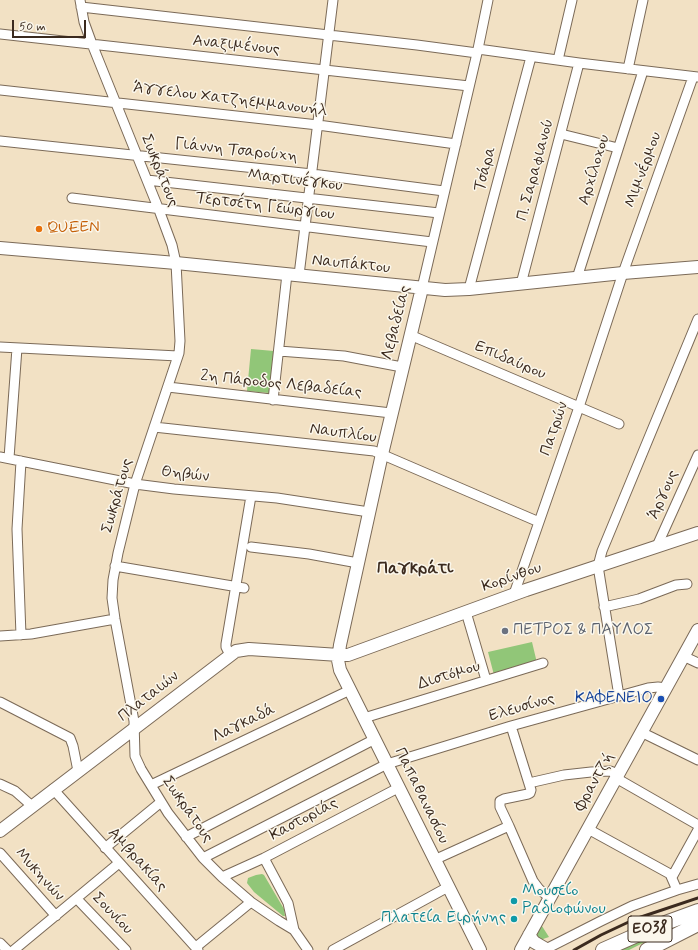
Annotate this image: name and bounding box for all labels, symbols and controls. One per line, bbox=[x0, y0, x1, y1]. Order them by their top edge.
scale bar bbox=[14, 12, 88, 38]
text: 50 m bbox=[19, 19, 46, 35]
street label: Αναξιμένους bbox=[192, 32, 280, 60]
street label: Άγγελου Χατζηεμμανουήλ bbox=[132, 79, 328, 121]
street label: Π. Σαραφιανού bbox=[513, 117, 559, 223]
street label: Μιμνέρμου bbox=[621, 129, 667, 211]
street label: Σωκράτους bbox=[136, 132, 182, 210]
street label: Αρχίλοχου bbox=[575, 132, 615, 208]
street label: Γιάννη Τσαρούχη bbox=[174, 135, 298, 167]
street label: Τσάρα bbox=[471, 144, 501, 194]
street label: Μαρτινέγκου bbox=[246, 166, 344, 196]
street label: Τερτσέτη Γεώργιου bbox=[194, 189, 336, 225]
place label: QUEEN bbox=[47, 219, 100, 239]
marker: QUEEN bbox=[34, 224, 44, 234]
street label: Ναυπάκτου bbox=[311, 251, 391, 279]
street label: Λεβαδείας bbox=[378, 284, 416, 362]
street label: Επιδαύρου bbox=[471, 337, 549, 385]
street label: 2η Πάροδος Λεβαδείας bbox=[199, 367, 363, 403]
street label: Πατρών bbox=[537, 399, 573, 459]
street label: Ναυπλίου bbox=[308, 420, 378, 448]
street label: Σωκράτους bbox=[98, 457, 138, 535]
street label: Θηβών bbox=[160, 463, 210, 487]
street label: Άργους bbox=[645, 467, 683, 523]
district label: Παγκράτι bbox=[377, 559, 453, 579]
street label: Κορίνθου bbox=[480, 559, 544, 597]
place label: ΠΕΤΡΟΣ & ΠΑΥΛΟΣ bbox=[513, 621, 654, 641]
marker: ΠΕΤΡΟΣ & ΠΑΥΛΟΣ bbox=[500, 626, 510, 636]
street label: Διστόμου bbox=[415, 657, 483, 695]
street label: Πλαταιών bbox=[115, 667, 183, 727]
street label: Ελευσίνος bbox=[487, 689, 557, 727]
place label: ΚΑΦΕΝΕΙΟ bbox=[575, 689, 653, 709]
marker: ΚΑΦΕΝΕΙΟ bbox=[656, 694, 666, 704]
street label: Λαγκαδά bbox=[209, 701, 279, 747]
street label: Παπαθανασίου bbox=[389, 745, 453, 847]
street label: Φραντζή bbox=[571, 749, 619, 815]
street label: Σωκράτους bbox=[157, 773, 217, 847]
street label: Καστοριάς bbox=[267, 794, 341, 846]
street label: Αμβρακίας bbox=[103, 824, 171, 896]
street label: Μυκηνών bbox=[10, 844, 68, 906]
place label: Μουσείο Ραδιοφώνου bbox=[522, 882, 606, 920]
street label: Σουνίου bbox=[87, 889, 137, 939]
marker: Μουσείο Ραδιοφώνου bbox=[509, 896, 519, 906]
place label: Πλατεία Ειρήνης bbox=[381, 909, 506, 929]
marker: Πλατεία Ειρήνης bbox=[509, 914, 519, 924]
road number: ΕΟ38 bbox=[628, 916, 672, 942]

